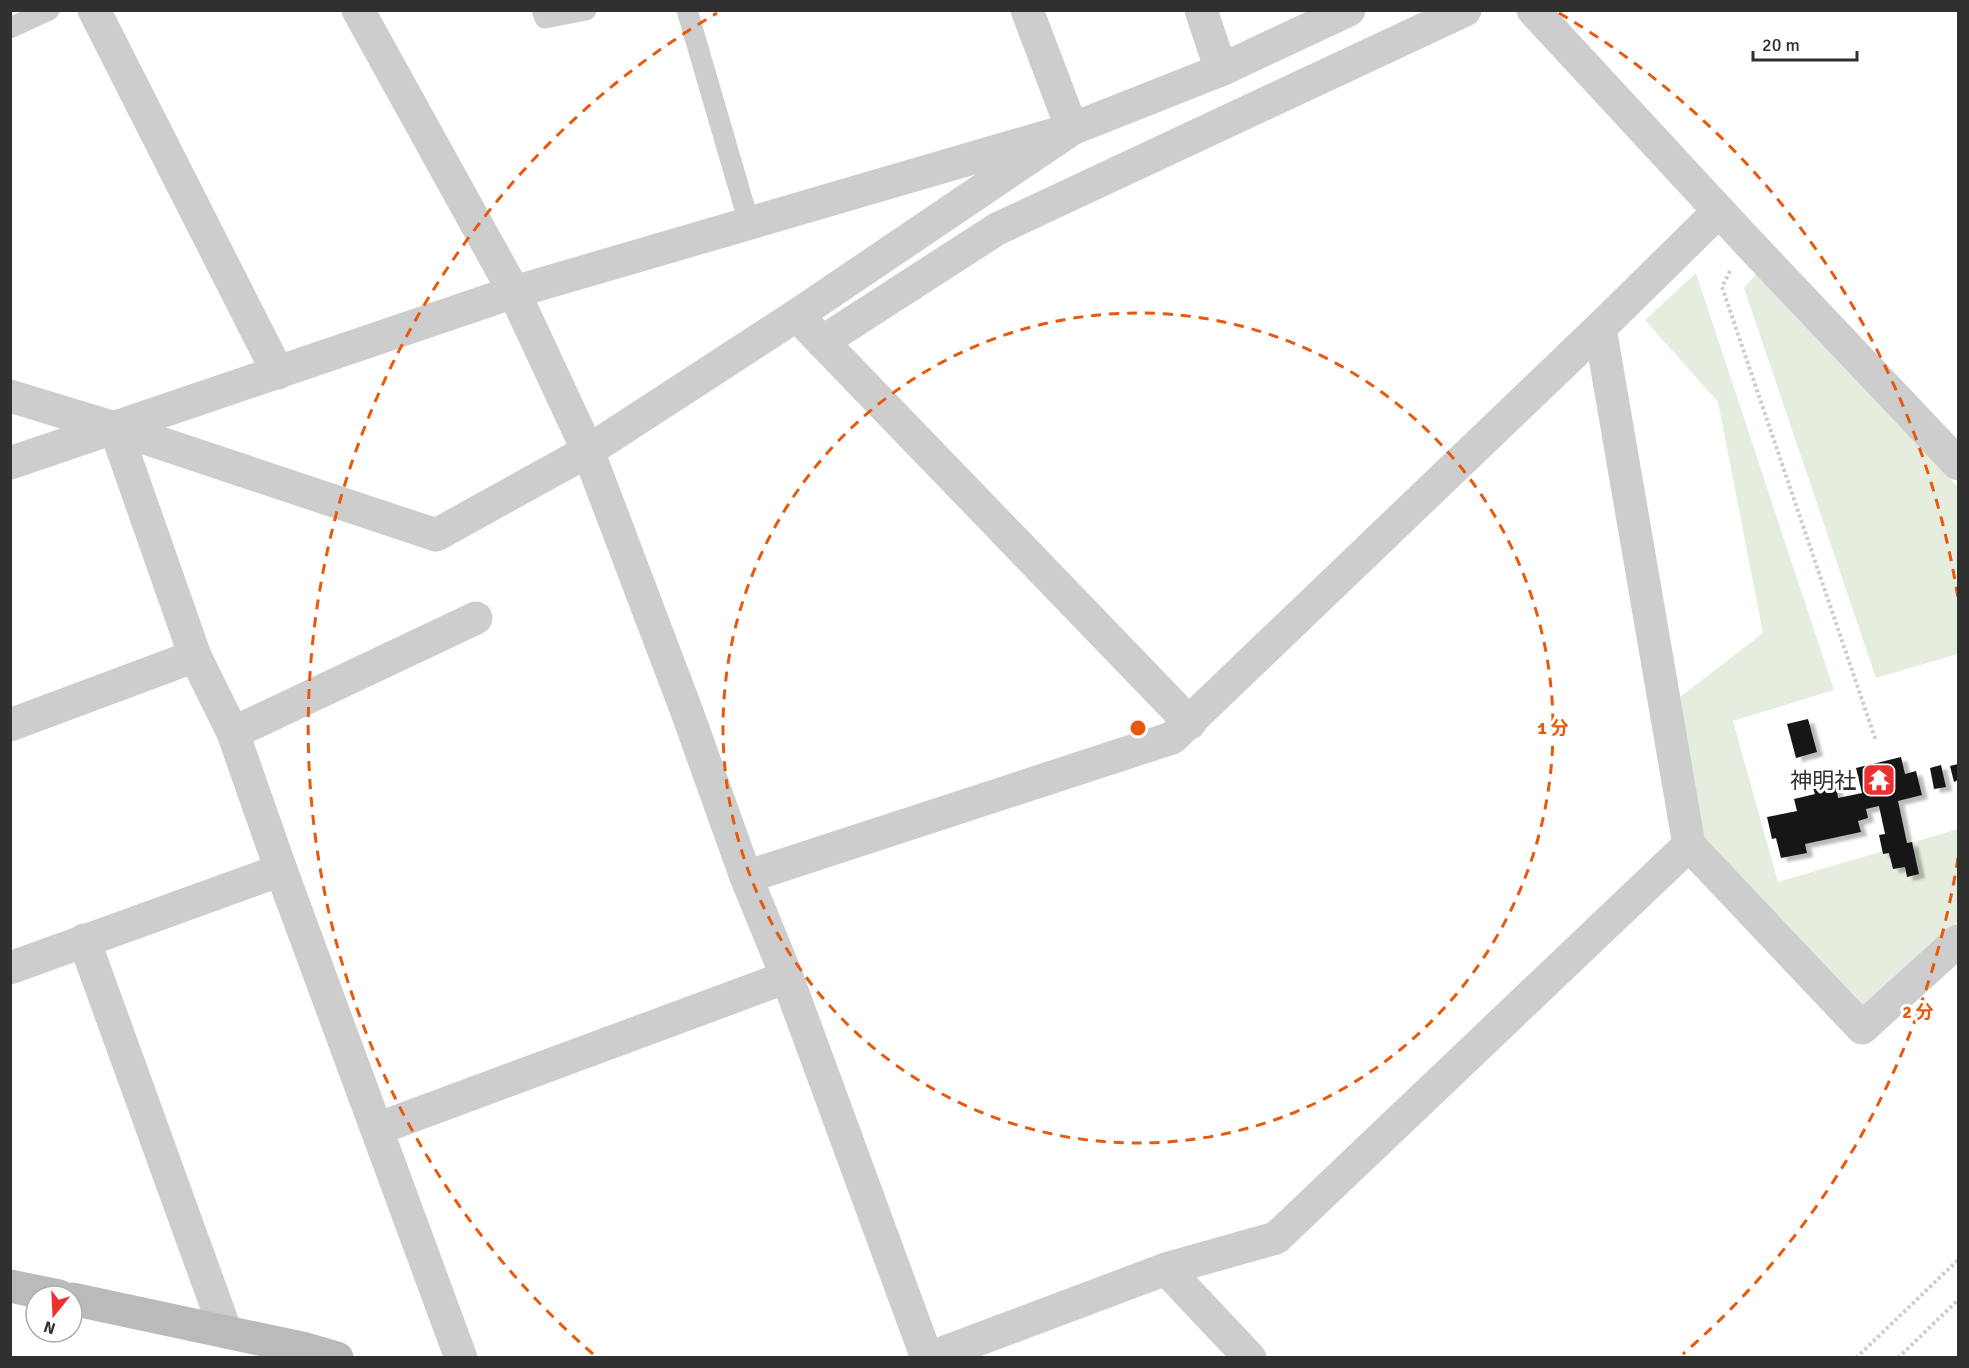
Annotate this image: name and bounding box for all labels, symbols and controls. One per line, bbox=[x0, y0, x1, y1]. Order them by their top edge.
scale bar bbox=[1753, 24, 1856, 62]
text: 20 m bbox=[1762, 34, 1800, 56]
text: 1 分 bbox=[1537, 717, 1569, 739]
centre of rings bbox=[1128, 718, 1148, 738]
temple icon: 神明社 bbox=[1861, 762, 1897, 798]
place label: 神明社 bbox=[1790, 767, 1856, 794]
text: 2 分 bbox=[1902, 1001, 1934, 1023]
north arrow bbox=[24, 1284, 84, 1344]
text: N bbox=[41, 1316, 58, 1339]

